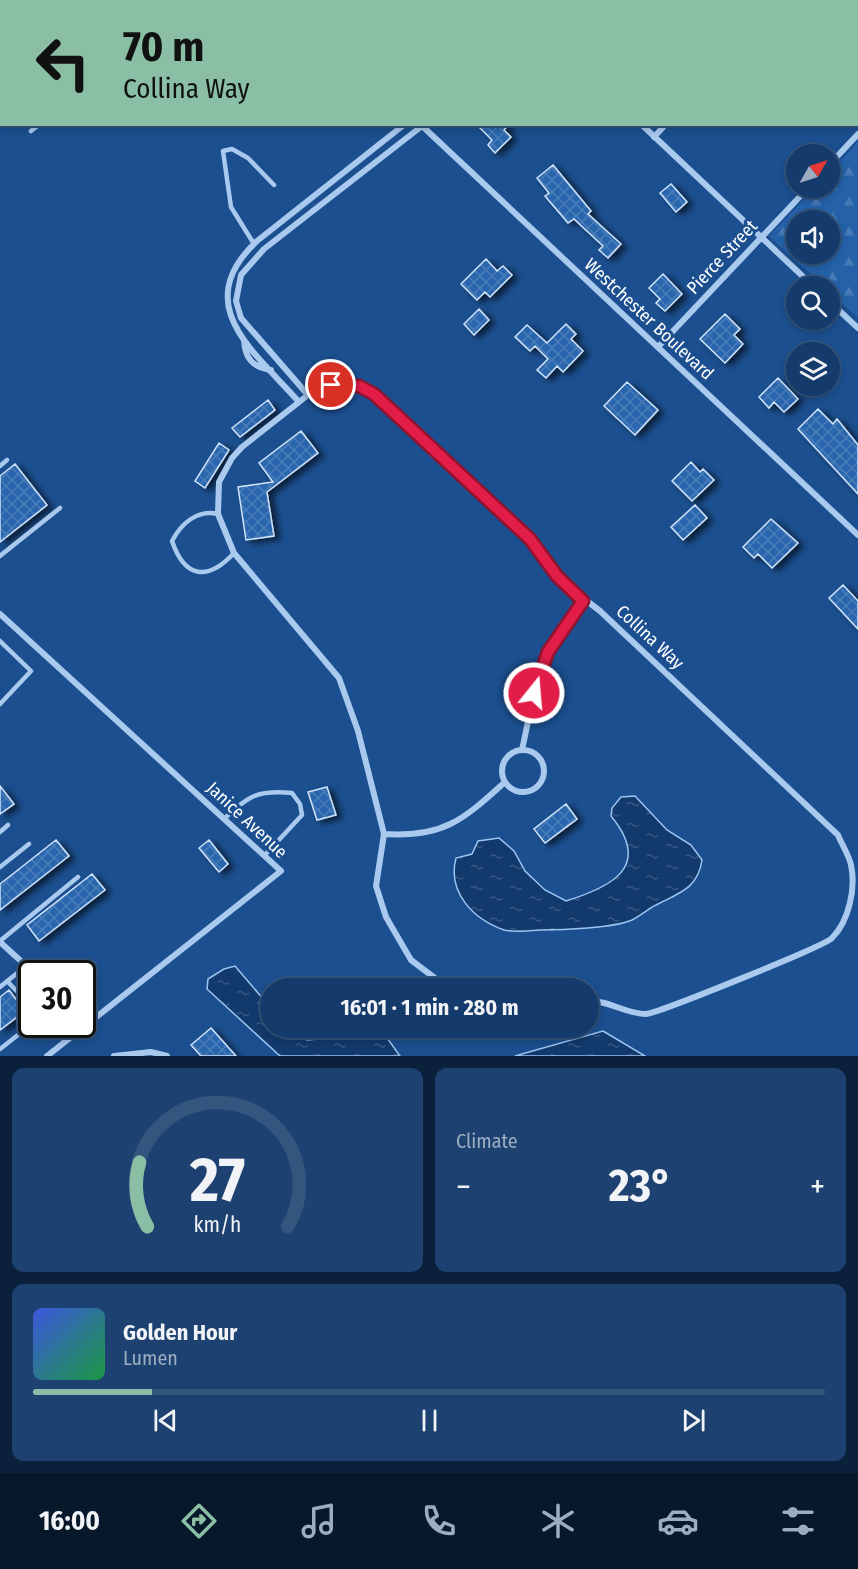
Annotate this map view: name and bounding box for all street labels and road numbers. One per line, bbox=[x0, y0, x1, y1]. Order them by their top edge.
street label: Pierce Street bbox=[682, 215, 762, 299]
street label: Westchester Boulevard bbox=[580, 253, 718, 385]
street label: Collina Way bbox=[612, 600, 688, 674]
street label: Janice Avenue bbox=[202, 777, 292, 863]

